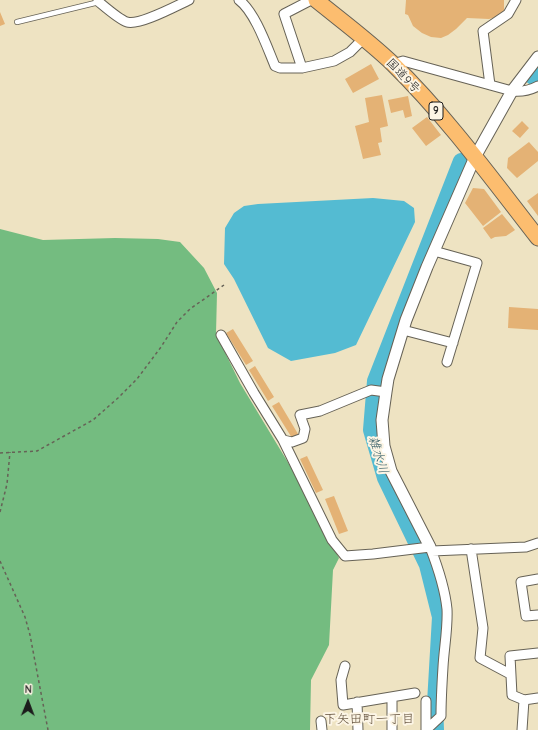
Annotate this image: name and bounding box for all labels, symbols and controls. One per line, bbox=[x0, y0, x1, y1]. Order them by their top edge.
street label: 国道9号 bbox=[383, 56, 423, 96]
road number: 9 bbox=[429, 102, 443, 120]
water label: 雑水川 bbox=[365, 434, 391, 476]
north arrow bbox=[8, 682, 48, 722]
text: N bbox=[25, 683, 32, 696]
district label: 下矢田町一丁目 bbox=[324, 711, 414, 727]

